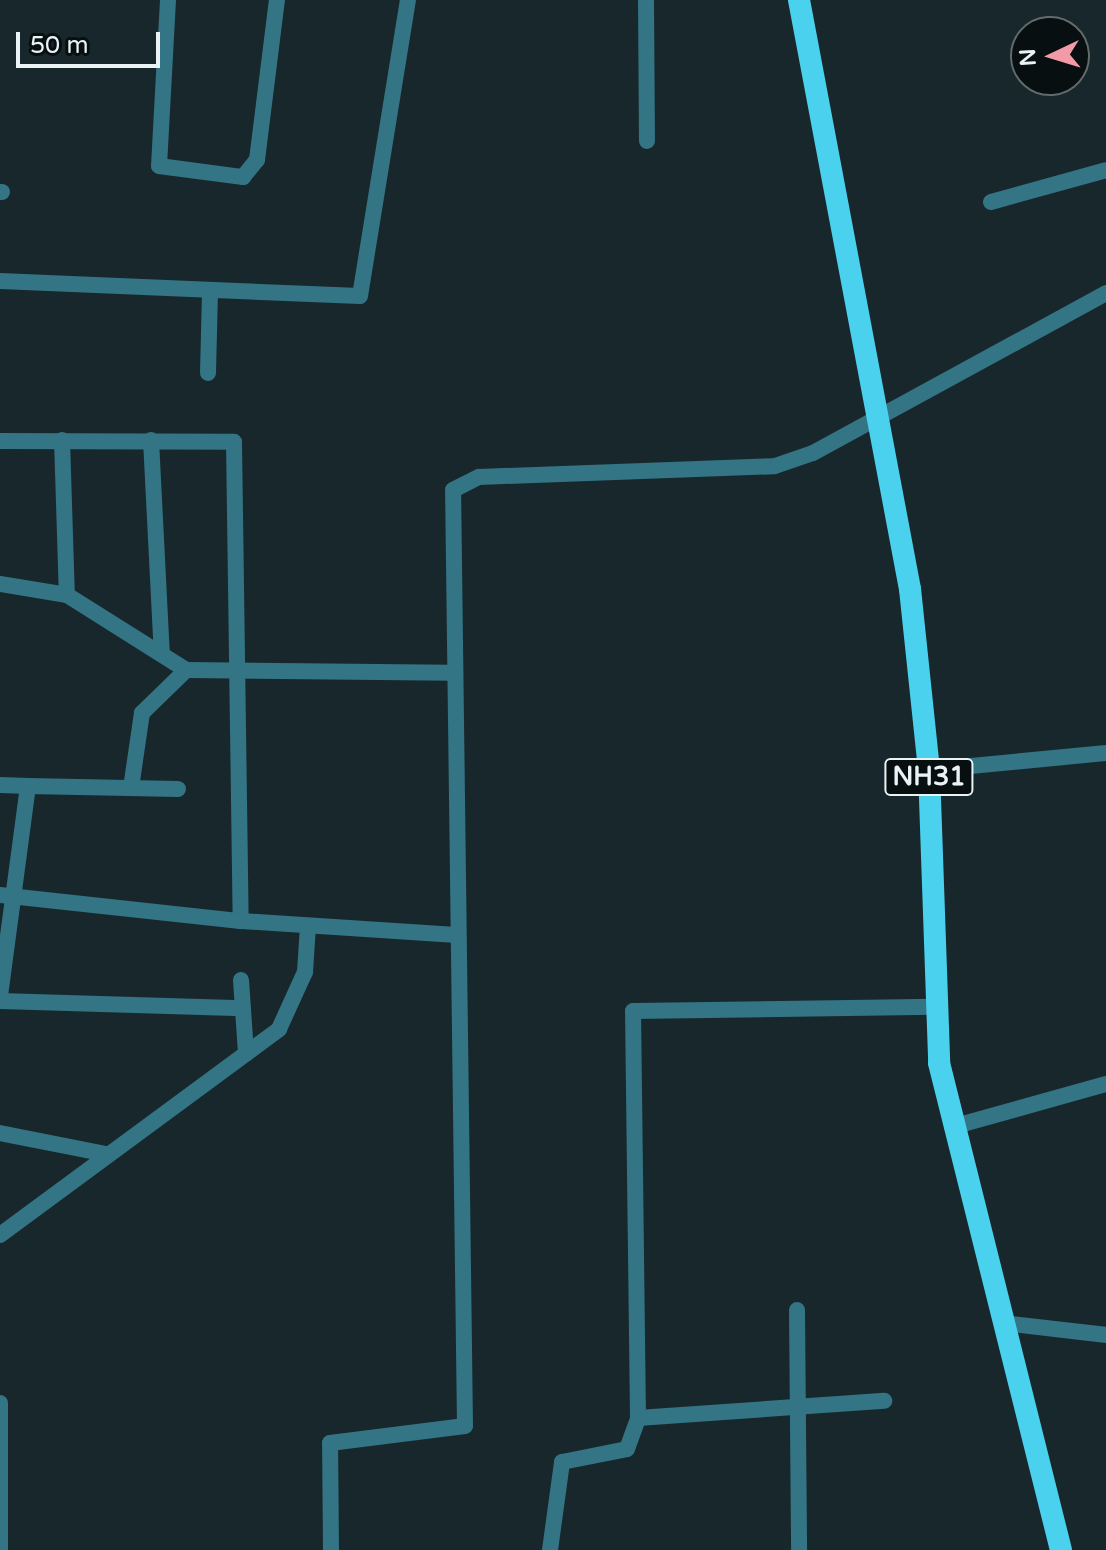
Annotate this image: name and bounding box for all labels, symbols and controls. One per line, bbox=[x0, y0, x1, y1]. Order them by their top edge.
scale bar bbox=[20, 16, 164, 66]
north arrow bbox=[1010, 16, 1090, 96]
text: 50 m bbox=[30, 31, 88, 60]
text: N bbox=[1014, 48, 1042, 67]
road number: NH31 bbox=[883, 755, 975, 799]

